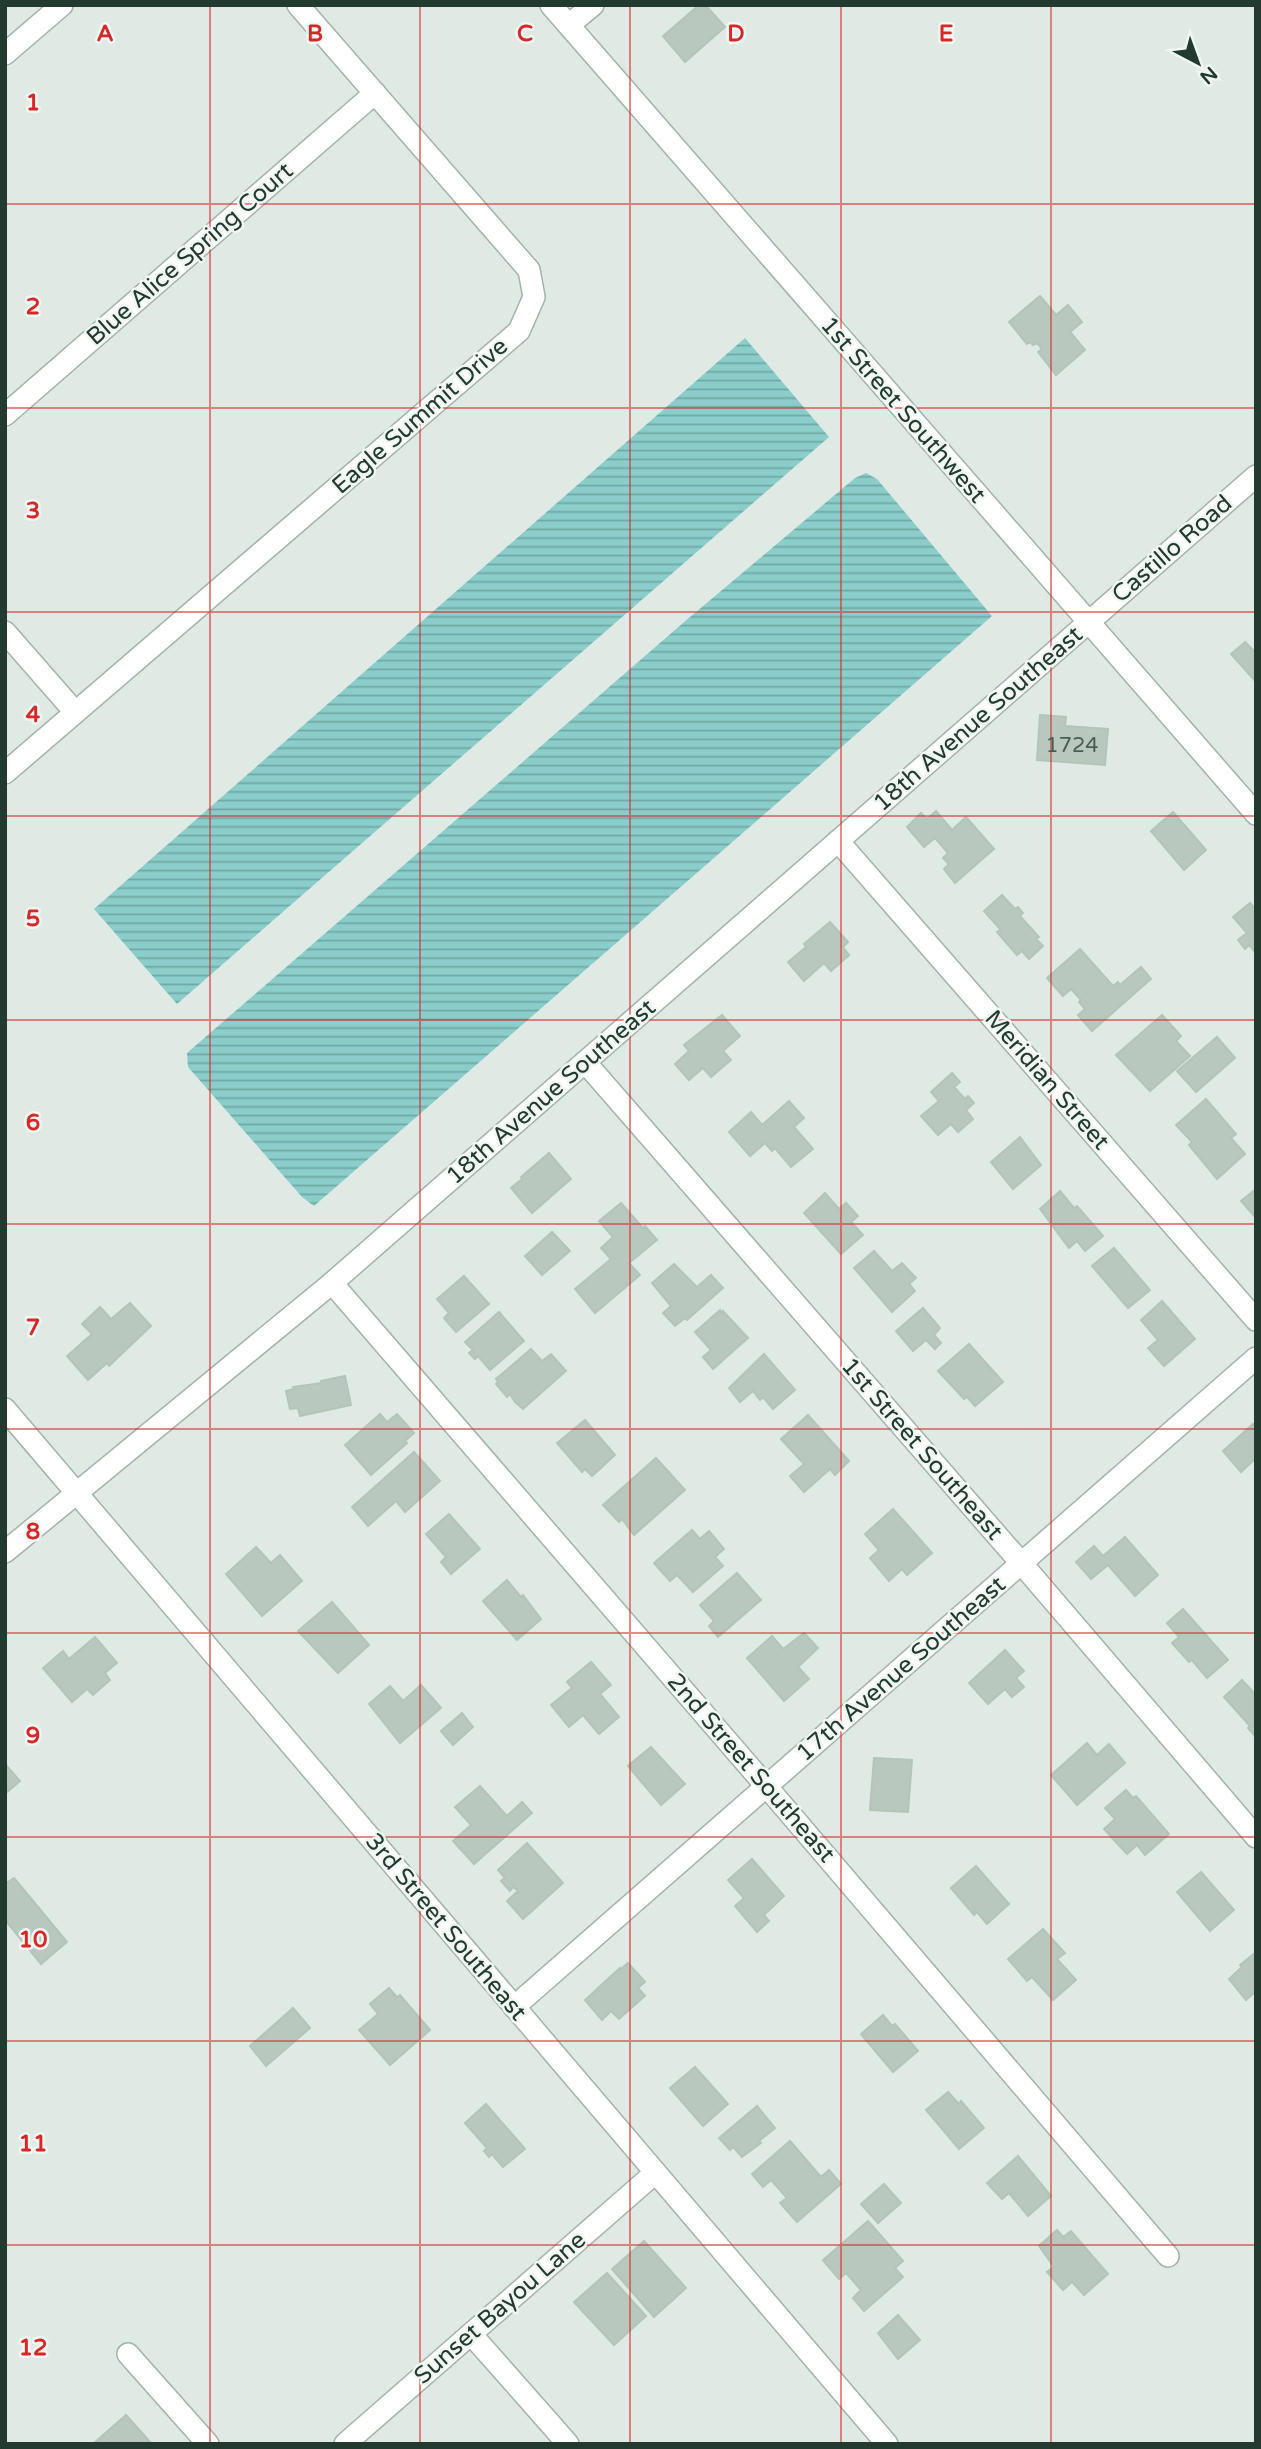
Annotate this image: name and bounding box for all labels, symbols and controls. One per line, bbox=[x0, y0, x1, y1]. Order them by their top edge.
text: A bbox=[96, 20, 114, 48]
text: B bbox=[307, 20, 323, 48]
text: C bbox=[517, 20, 533, 48]
text: D bbox=[727, 20, 745, 48]
text: E bbox=[939, 20, 953, 48]
north arrow bbox=[1163, 28, 1233, 98]
text: N bbox=[1196, 62, 1221, 88]
text: 1 bbox=[26, 89, 40, 117]
street label: Blue Alice Spring Court bbox=[81, 156, 299, 352]
text: 2 bbox=[26, 293, 40, 321]
street label: 1st Street Southwest bbox=[814, 311, 992, 509]
street label: Eagle Summit Drive bbox=[326, 332, 514, 500]
street label: Castillo Road bbox=[1106, 489, 1238, 609]
text: 3 bbox=[26, 497, 40, 525]
street label: 18th Avenue Southeast bbox=[867, 620, 1089, 818]
text: 4 bbox=[26, 701, 41, 729]
house number: 1724 bbox=[1046, 733, 1098, 758]
text: 5 bbox=[26, 905, 40, 933]
street label: 18th Avenue Southeast bbox=[440, 993, 662, 1191]
street label: Meridian Street bbox=[978, 1004, 1116, 1156]
text: 6 bbox=[26, 1109, 40, 1137]
text: 7 bbox=[26, 1314, 40, 1342]
street label: 1st Street Southeast bbox=[835, 1352, 1009, 1546]
text: 8 bbox=[26, 1518, 40, 1546]
street label: 17th Avenue Southeast bbox=[790, 1570, 1012, 1768]
street label: 2nd Street Southeast bbox=[661, 1667, 841, 1869]
text: 9 bbox=[26, 1722, 40, 1750]
street label: 3rd Street Southeast bbox=[359, 1827, 533, 2027]
text: 10 bbox=[19, 1926, 47, 1954]
text: 11 bbox=[19, 2130, 47, 2158]
street label: Sunset Bayou Lane bbox=[408, 2226, 592, 2390]
text: 12 bbox=[19, 2334, 47, 2362]

